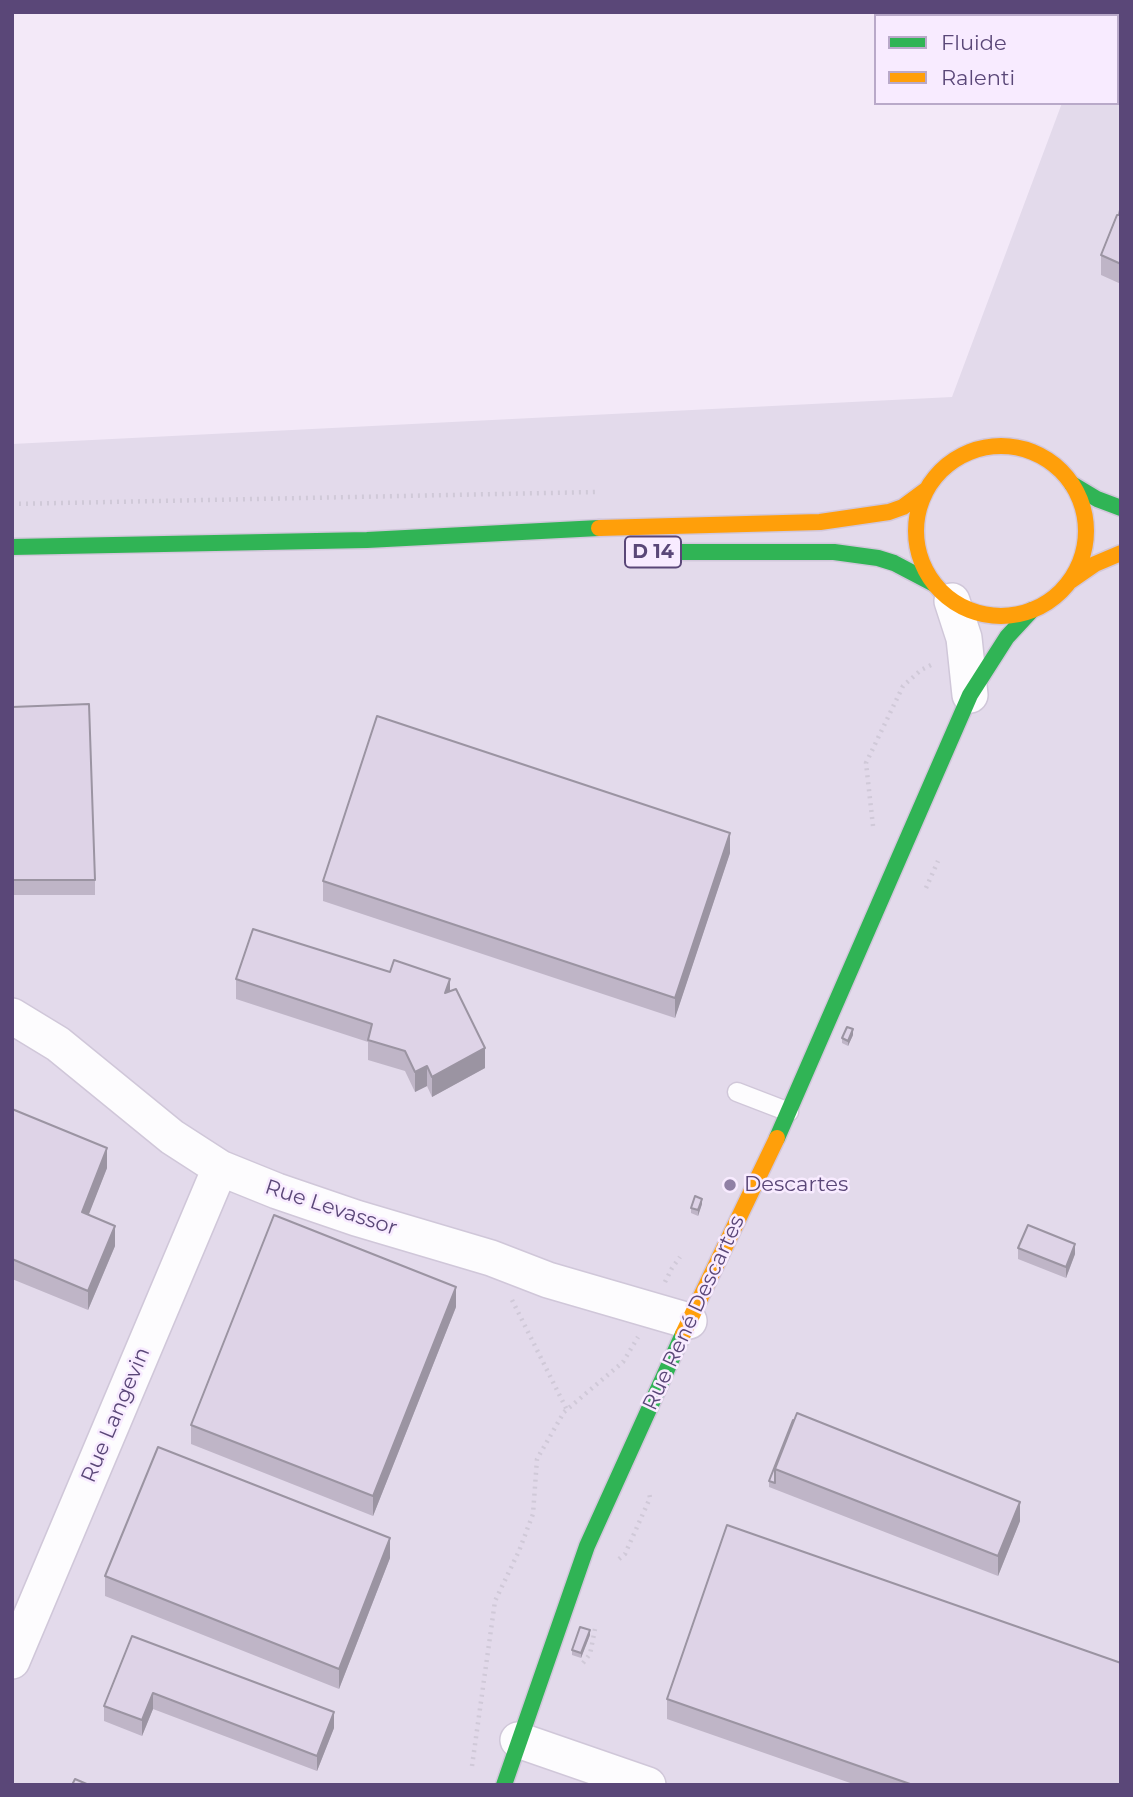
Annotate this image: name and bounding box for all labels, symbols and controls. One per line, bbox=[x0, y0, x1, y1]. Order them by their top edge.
legend bbox=[874, 14, 1119, 105]
text: Fluide bbox=[941, 30, 1007, 55]
text: Ralenti bbox=[941, 65, 1015, 90]
road number: D 14 bbox=[625, 537, 681, 568]
place label: Descartes bbox=[744, 1172, 848, 1198]
street label: Rue Levassor bbox=[262, 1175, 400, 1241]
marker: Descartes bbox=[722, 1177, 738, 1193]
street label: Rue René Descartes bbox=[638, 1212, 750, 1414]
street label: Rue Langevin bbox=[76, 1344, 156, 1486]

